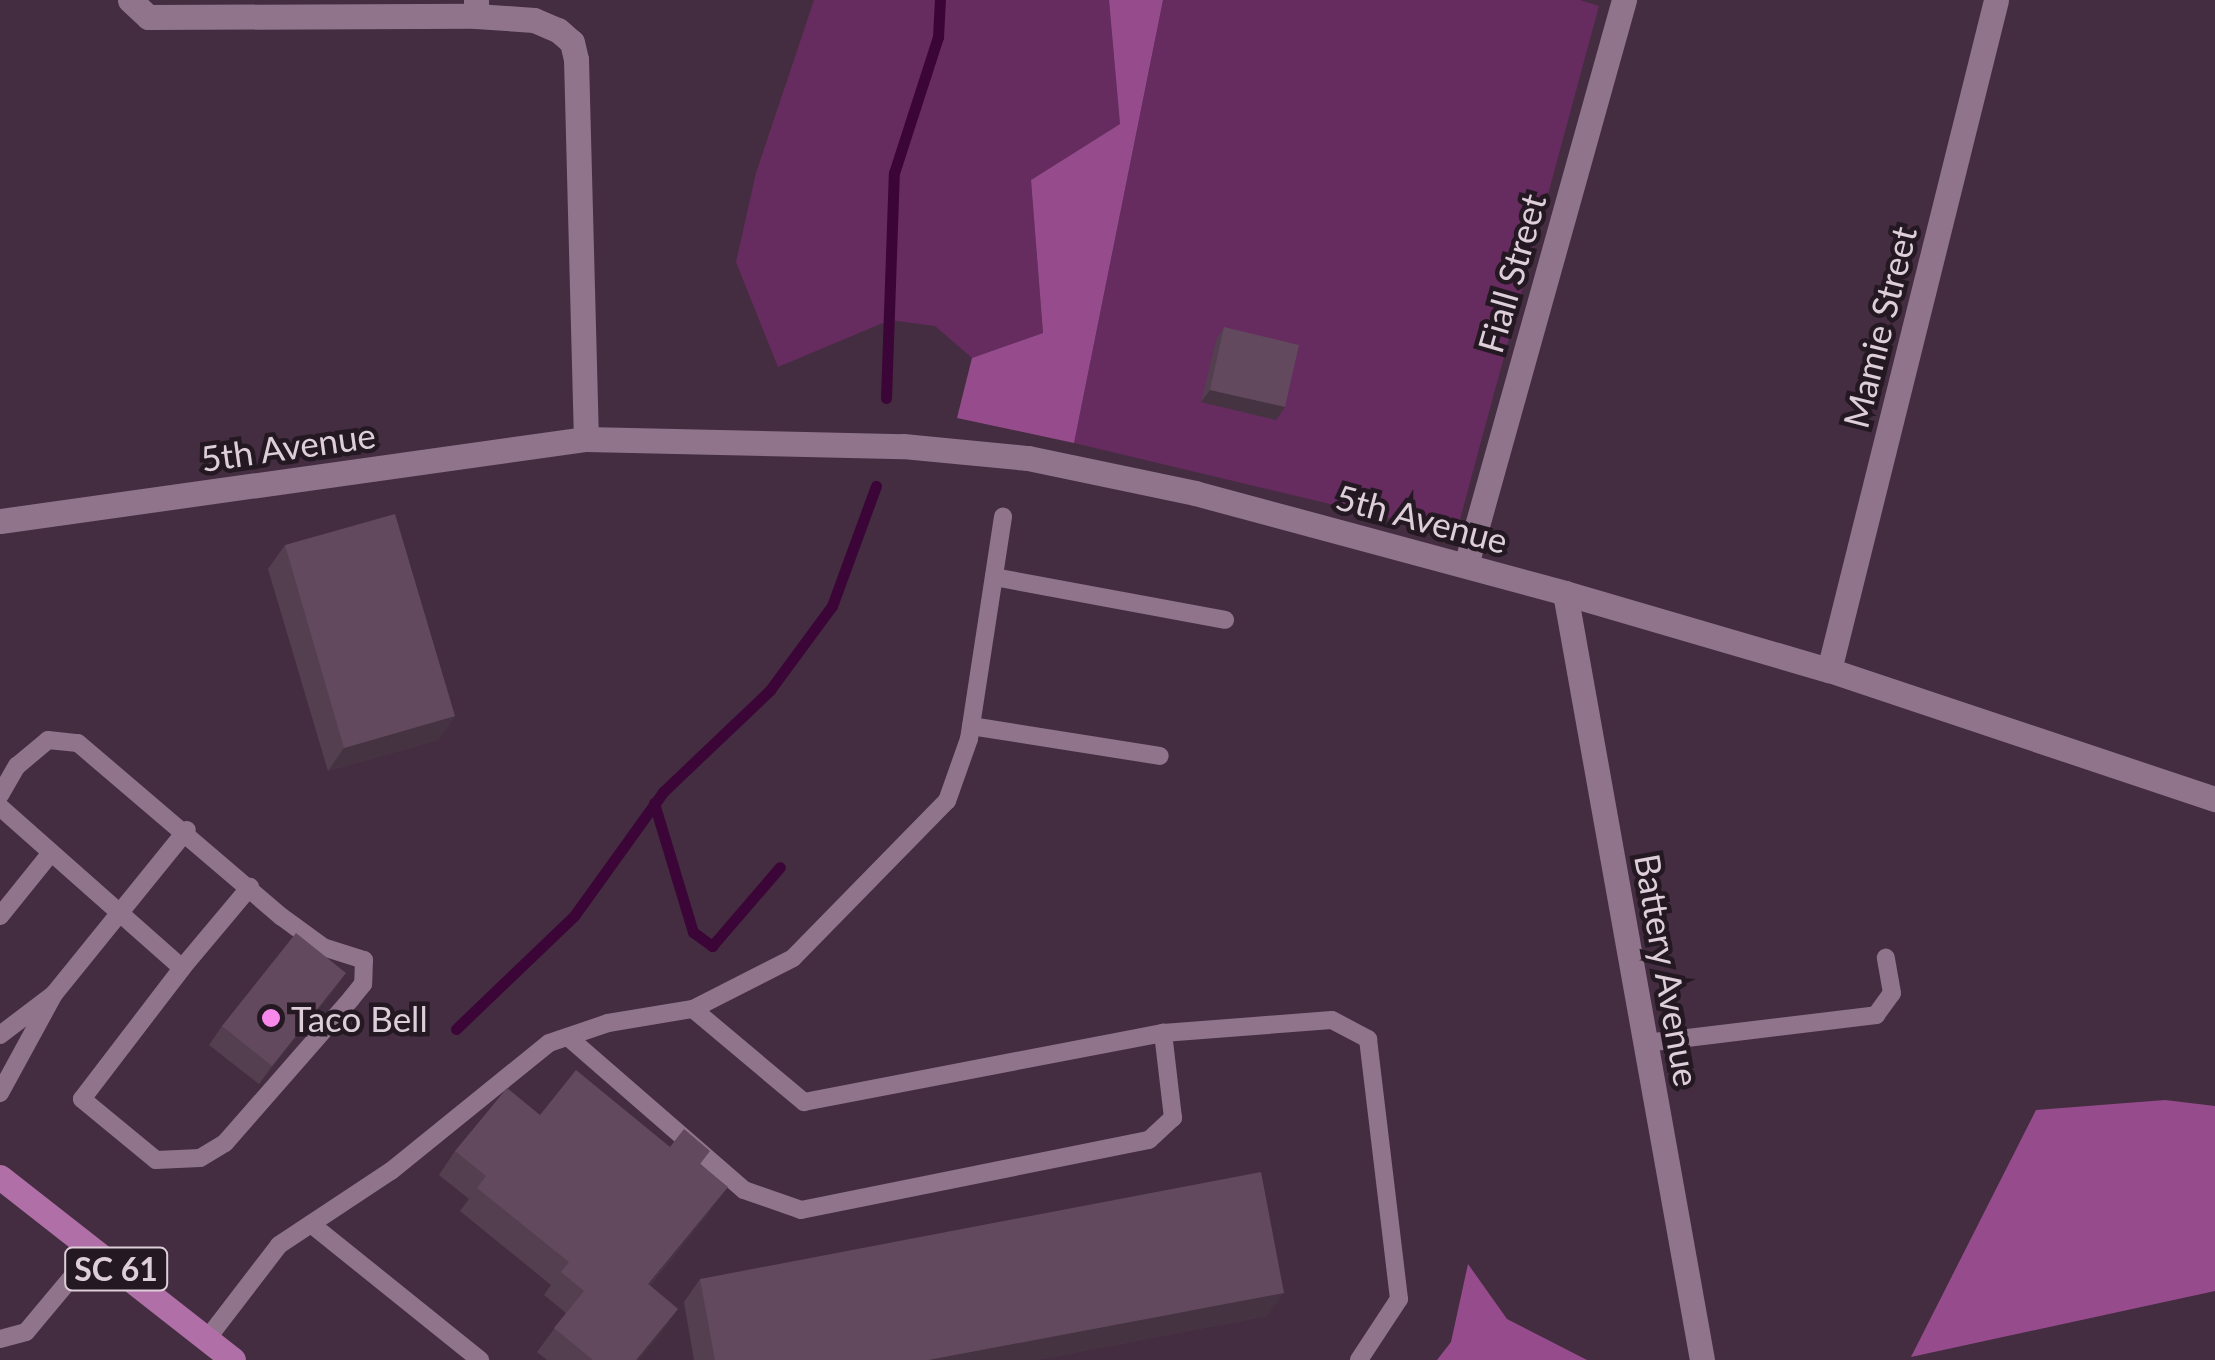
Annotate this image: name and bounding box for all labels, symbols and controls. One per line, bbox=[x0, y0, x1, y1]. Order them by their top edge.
street label: Fiall Street bbox=[1468, 189, 1554, 357]
street label: Mamie Street bbox=[1834, 222, 1924, 432]
street label: 5th Avenue bbox=[197, 413, 379, 479]
street label: 5th Avenue bbox=[1331, 475, 1513, 561]
street label: Battery Avenue bbox=[1627, 849, 1709, 1091]
place label: Taco Bell bbox=[291, 997, 428, 1039]
marker: Taco Bell bbox=[260, 1007, 282, 1029]
road number: SC 61 bbox=[64, 1242, 168, 1296]

